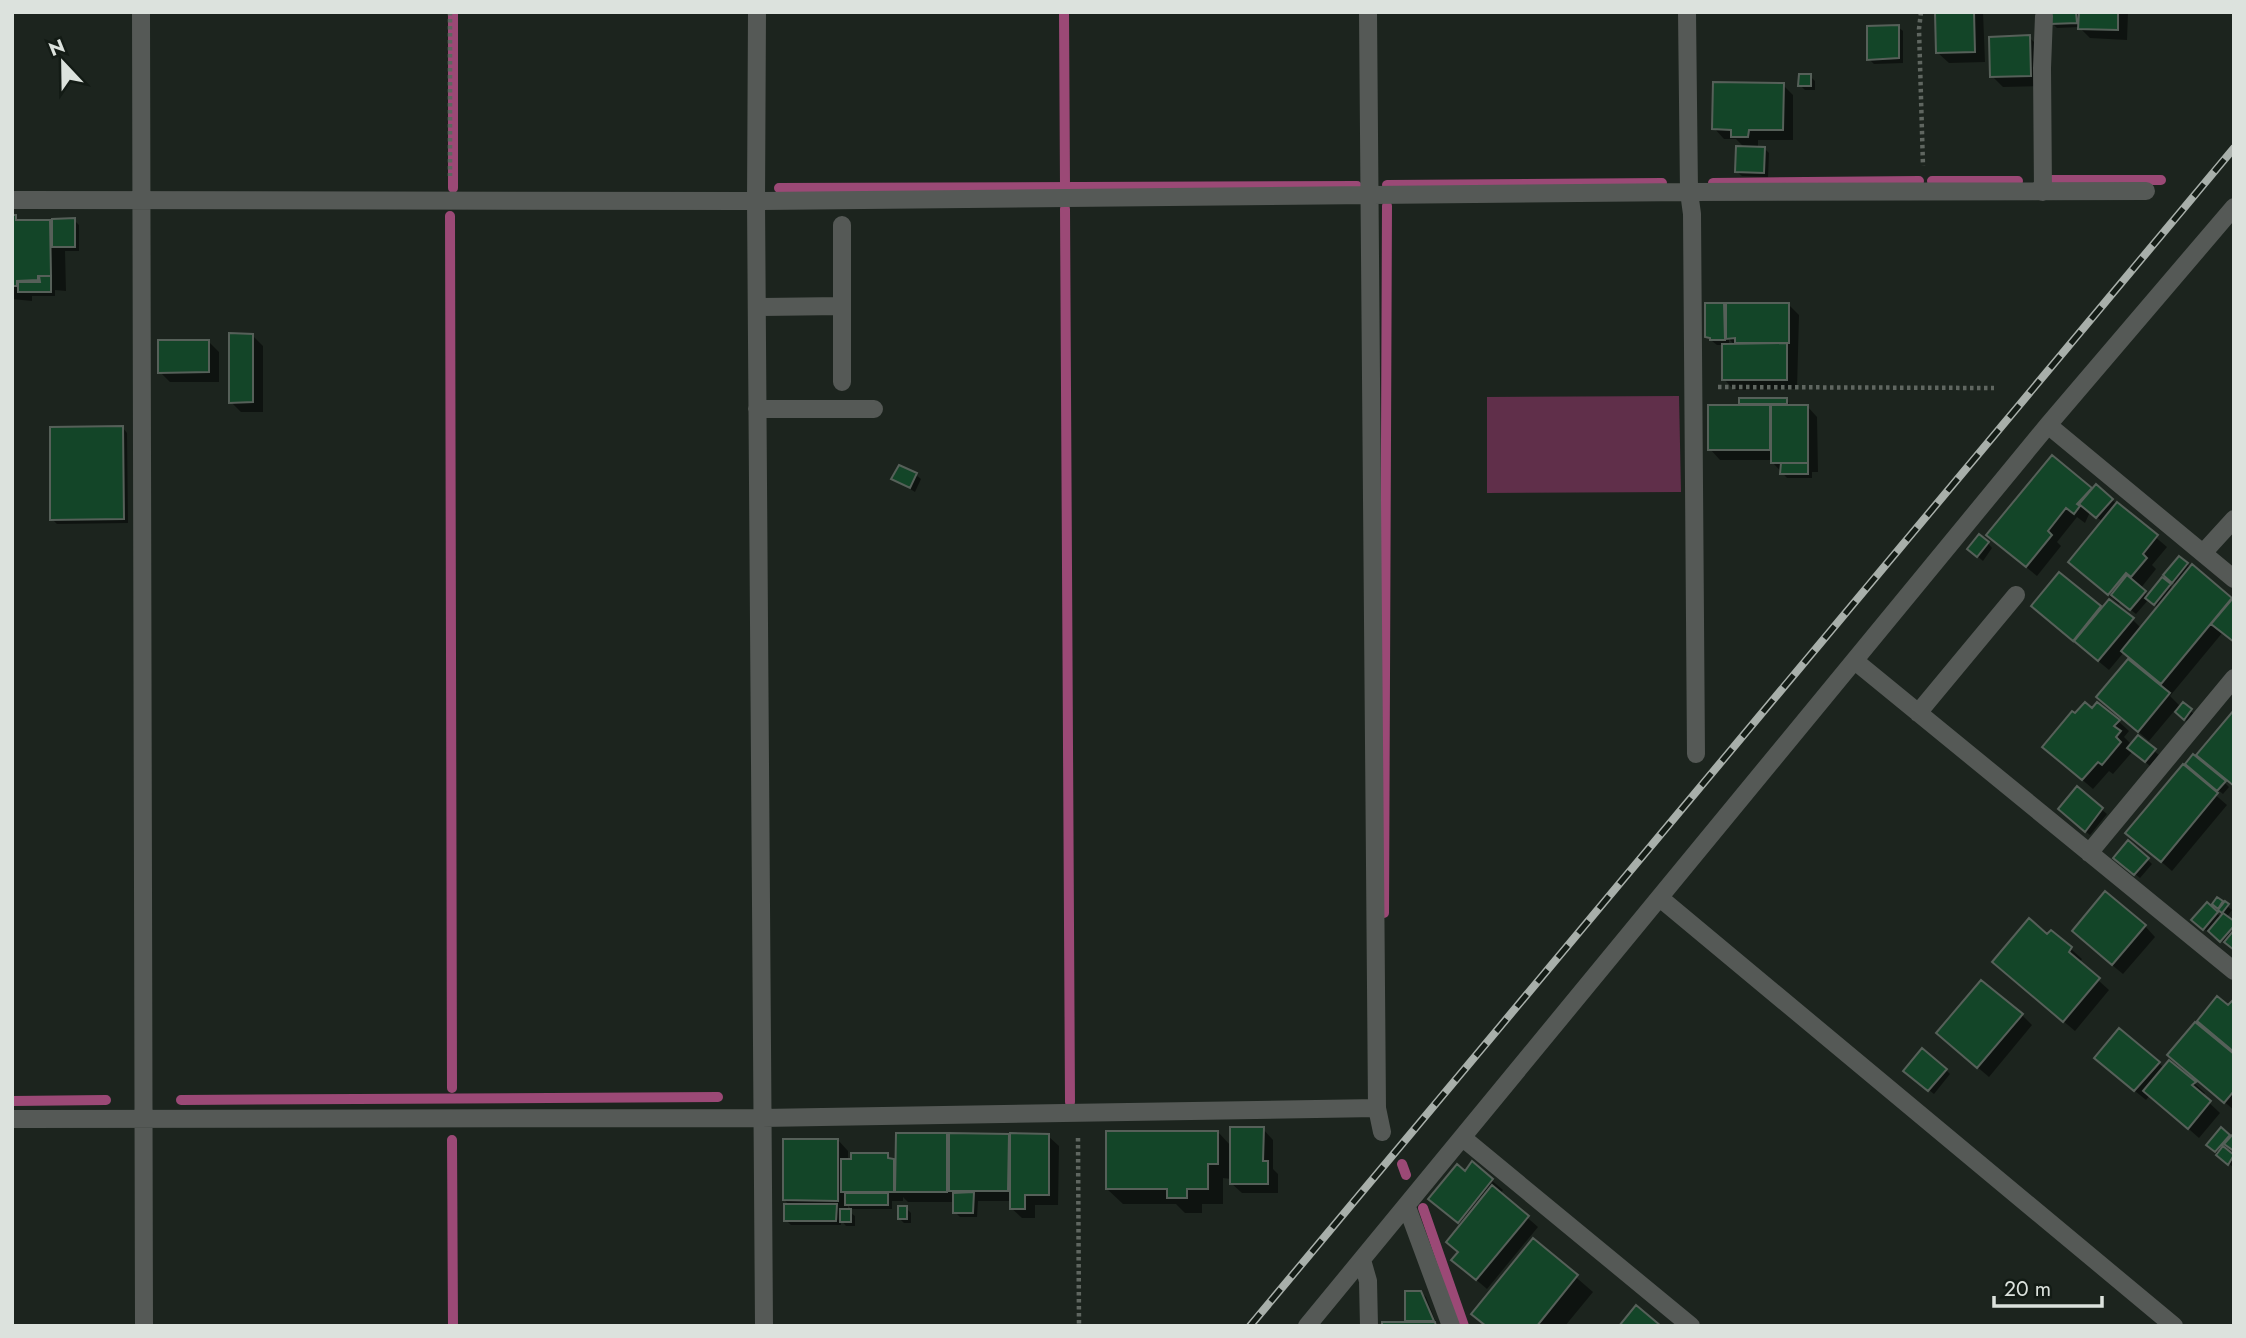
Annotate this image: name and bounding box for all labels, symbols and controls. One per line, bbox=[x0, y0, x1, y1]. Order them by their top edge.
north arrow bbox=[28, 28, 98, 98]
text: N bbox=[45, 32, 69, 63]
scale bar bbox=[1994, 1264, 2102, 1308]
text: 20 m bbox=[2004, 1274, 2051, 1304]

